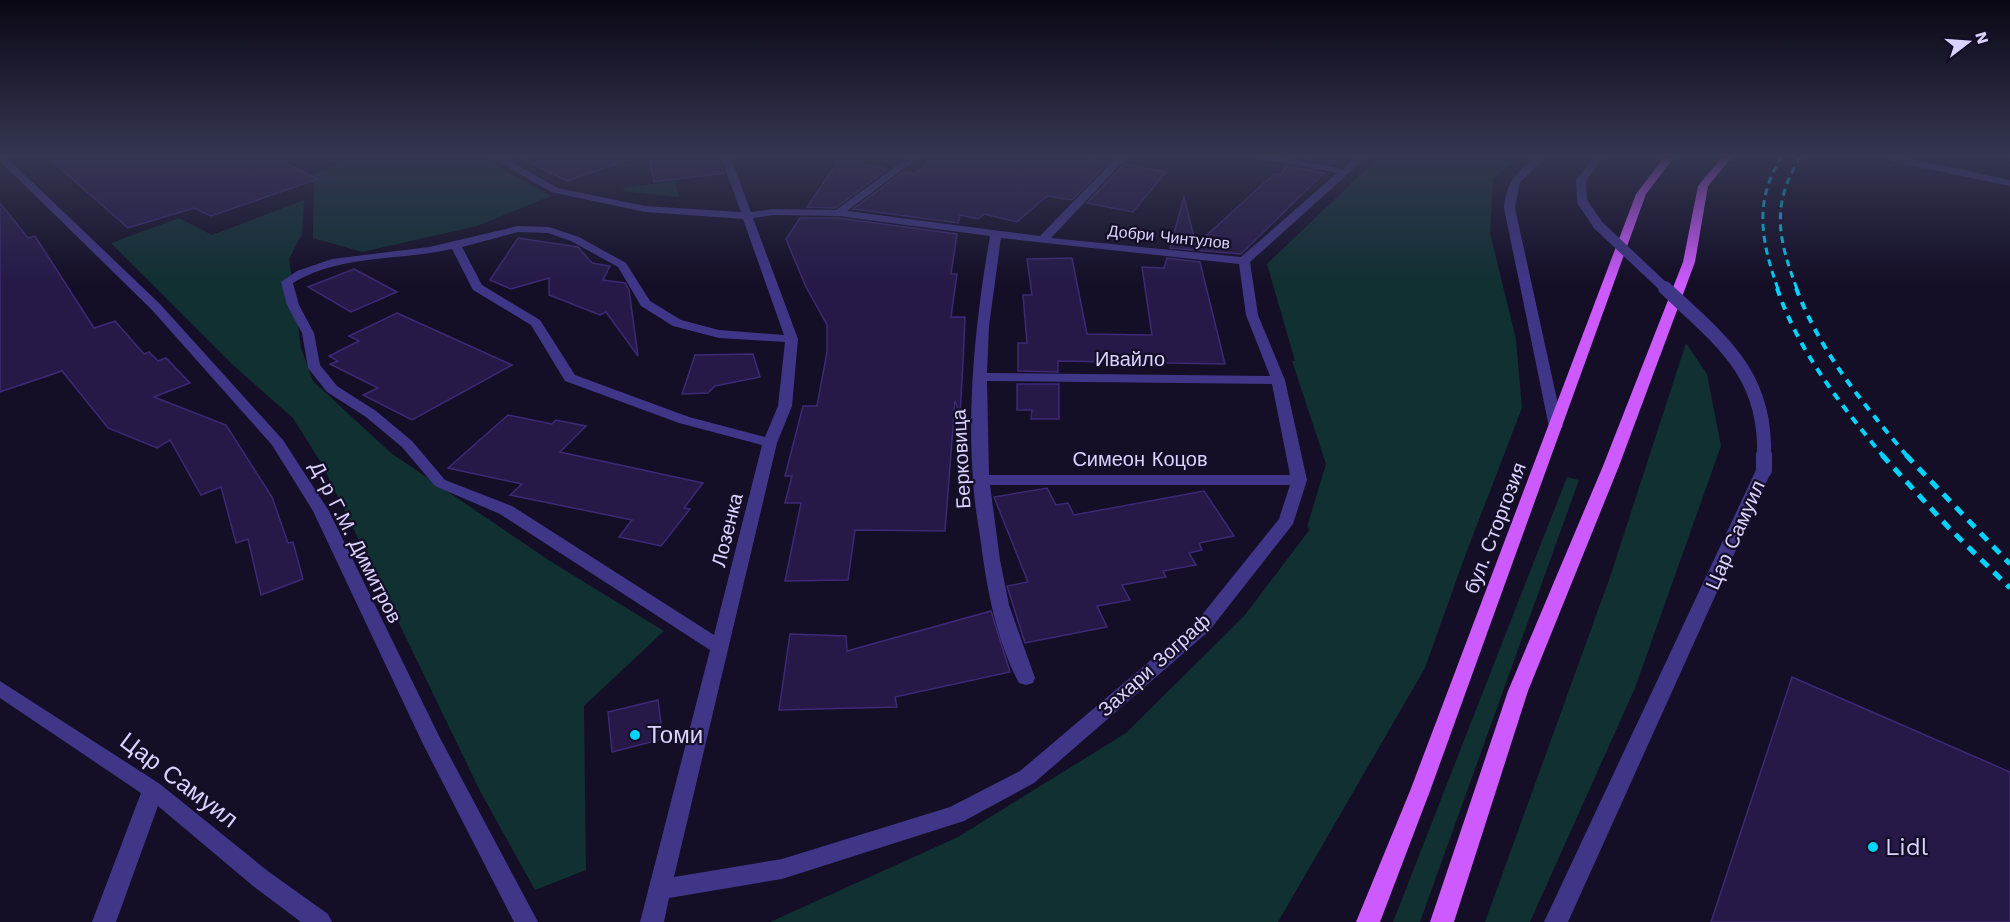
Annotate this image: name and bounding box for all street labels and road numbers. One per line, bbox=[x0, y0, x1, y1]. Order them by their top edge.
street label: Добри Чинтулов bbox=[1107, 221, 1231, 253]
street label: Ивайло bbox=[1095, 347, 1165, 371]
street label: Берковица bbox=[946, 408, 976, 509]
street label: Симеон Коцов bbox=[1072, 447, 1208, 471]
street label: Д-р Г.М. Димитров bbox=[305, 457, 407, 627]
street label: бул. Сторгозия bbox=[1459, 459, 1531, 597]
street label: Цар Самуил bbox=[1700, 477, 1770, 593]
street label: Лозенка bbox=[706, 490, 748, 570]
street label: Захари Зограф bbox=[1093, 608, 1215, 722]
street label: Цар Самуил bbox=[115, 727, 243, 833]

